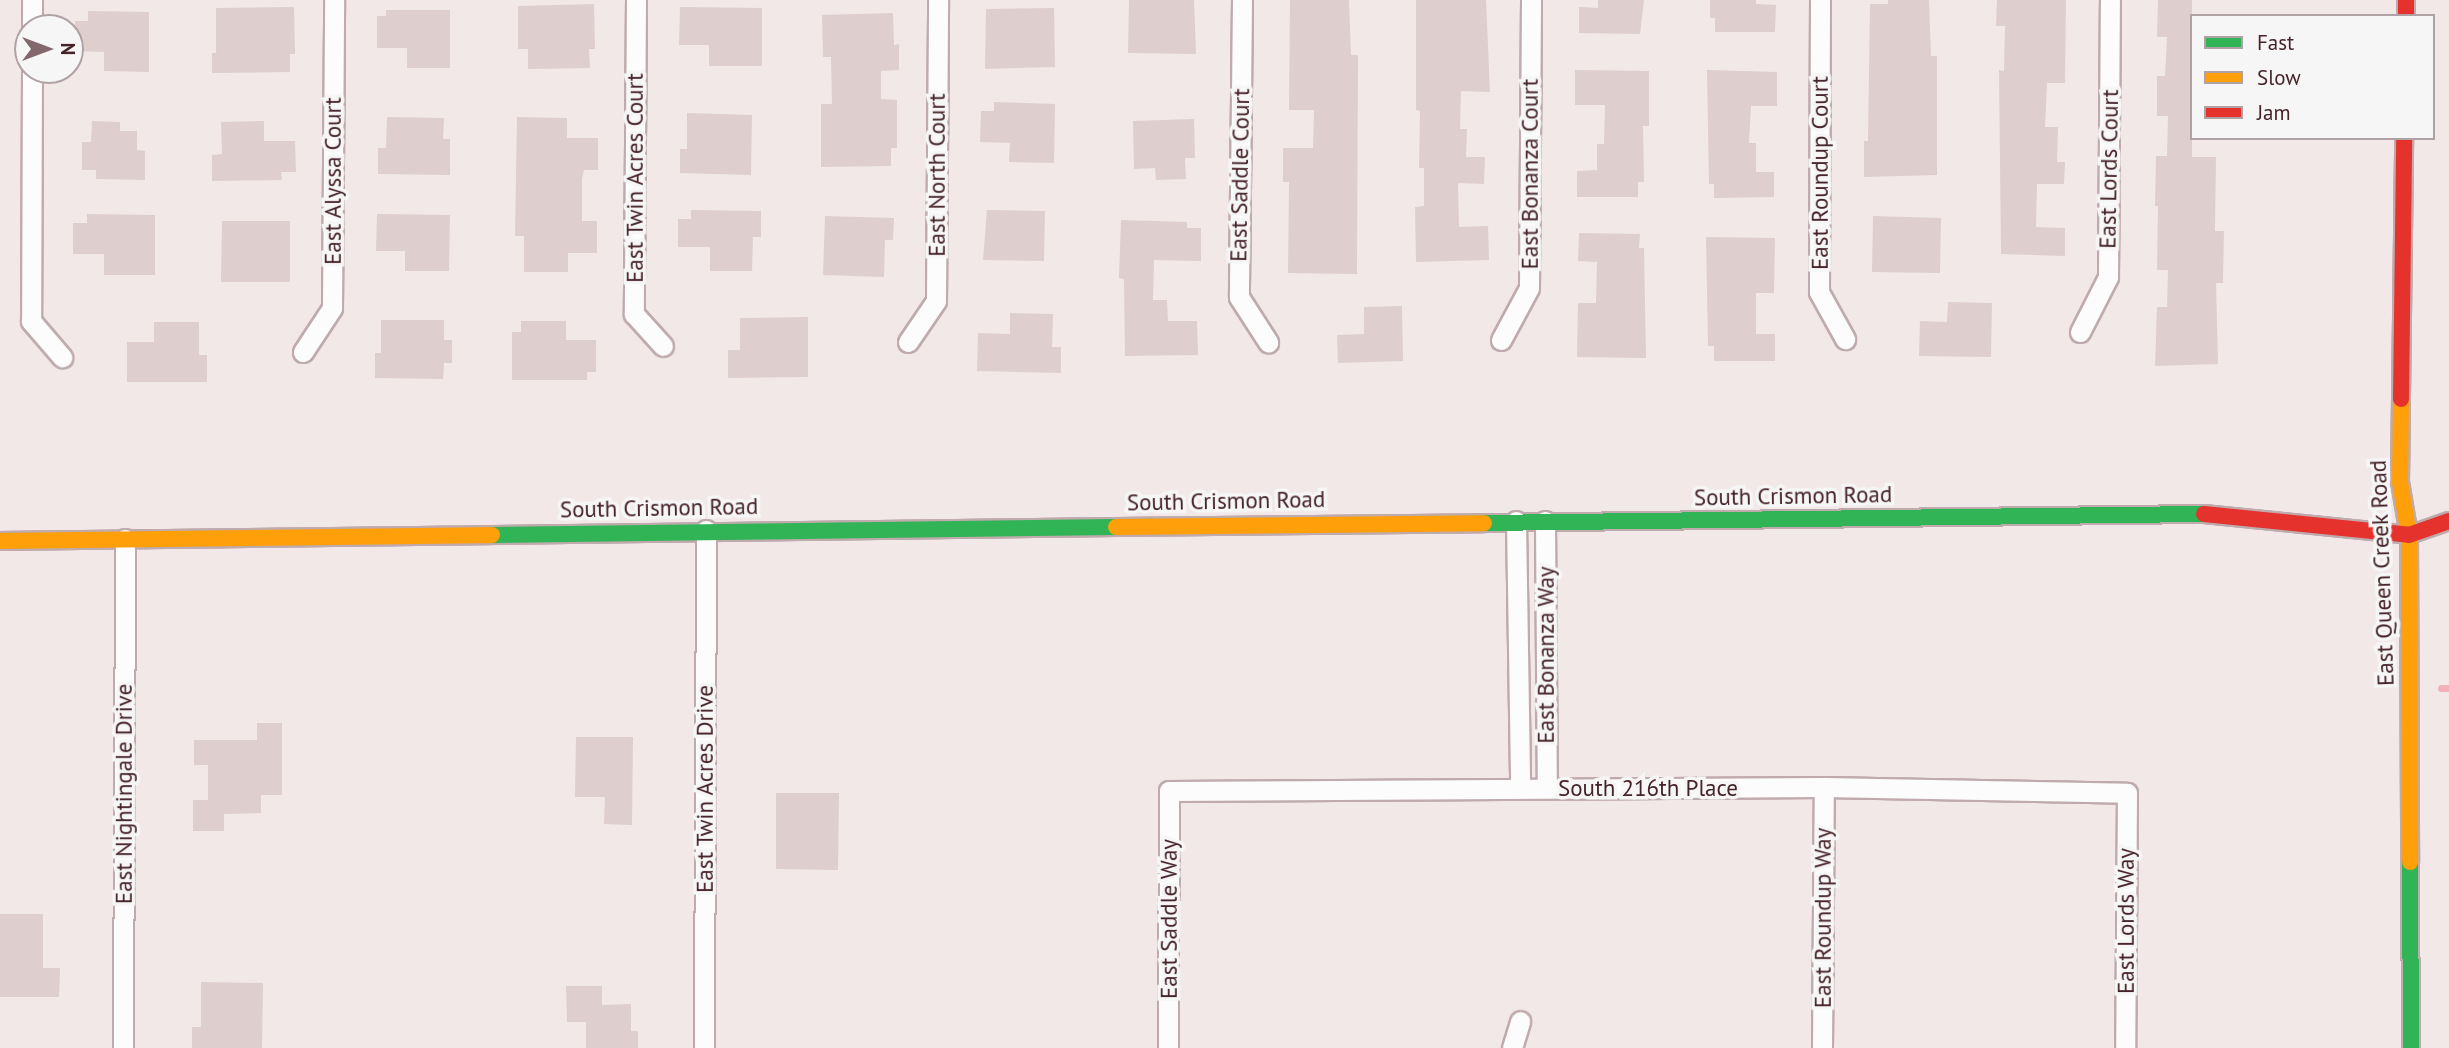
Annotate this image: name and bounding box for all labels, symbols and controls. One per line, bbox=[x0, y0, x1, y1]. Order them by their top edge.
north arrow bbox=[14, 14, 84, 84]
legend bbox=[2190, 14, 2435, 140]
text: Fast bbox=[2257, 29, 2294, 56]
text: N bbox=[56, 43, 80, 55]
text: Slow bbox=[2257, 64, 2301, 91]
street label: East Twin Acres Court bbox=[621, 72, 649, 284]
street label: East Roundup Court bbox=[1806, 76, 1834, 270]
street label: East Bonanza Court bbox=[1516, 79, 1544, 269]
street label: East Saddle Court bbox=[1225, 88, 1255, 262]
street label: East Lords Court bbox=[2094, 89, 2124, 249]
street label: East North Court bbox=[923, 93, 951, 257]
street label: East Alyssa Court bbox=[319, 97, 347, 265]
text: Jam bbox=[2257, 99, 2291, 126]
street label: East Queen Creek Road bbox=[2364, 459, 2400, 687]
street label: South Crismon Road bbox=[1694, 480, 1892, 512]
street label: South Crismon Road bbox=[1127, 485, 1325, 517]
street label: South Crismon Road bbox=[560, 492, 758, 524]
street label: East Bonanza Way bbox=[1532, 566, 1560, 744]
street label: East Nightingale Drive bbox=[110, 684, 138, 904]
street label: East Twin Acres Drive bbox=[691, 684, 719, 894]
street label: South 216th Place bbox=[1558, 774, 1738, 802]
street label: East Roundup Way bbox=[1809, 828, 1837, 1008]
street label: East Saddle Way bbox=[1155, 839, 1183, 999]
street label: East Lords Way bbox=[2112, 848, 2140, 994]

